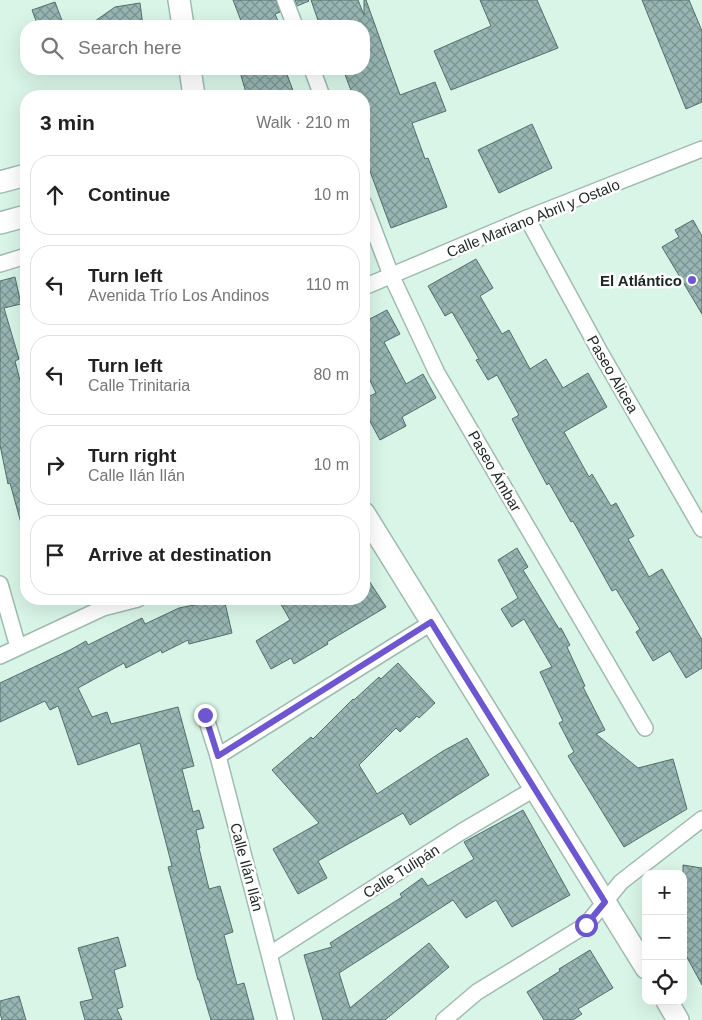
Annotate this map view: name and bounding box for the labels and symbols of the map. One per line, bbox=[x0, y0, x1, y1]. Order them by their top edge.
street label: Calle Mariano Abril y Ostalo bbox=[444, 175, 622, 261]
place label: El Atlántico bbox=[600, 272, 682, 289]
marker: El Atlántico bbox=[686, 274, 698, 286]
street label: Paseo Alicea bbox=[584, 332, 642, 416]
street label: Paseo Ámbar bbox=[465, 427, 525, 515]
route end bbox=[194, 704, 217, 727]
street label: Calle Ilán Ilán bbox=[227, 821, 267, 913]
street label: Calle Tulipán bbox=[360, 841, 442, 901]
route start bbox=[575, 914, 598, 937]

